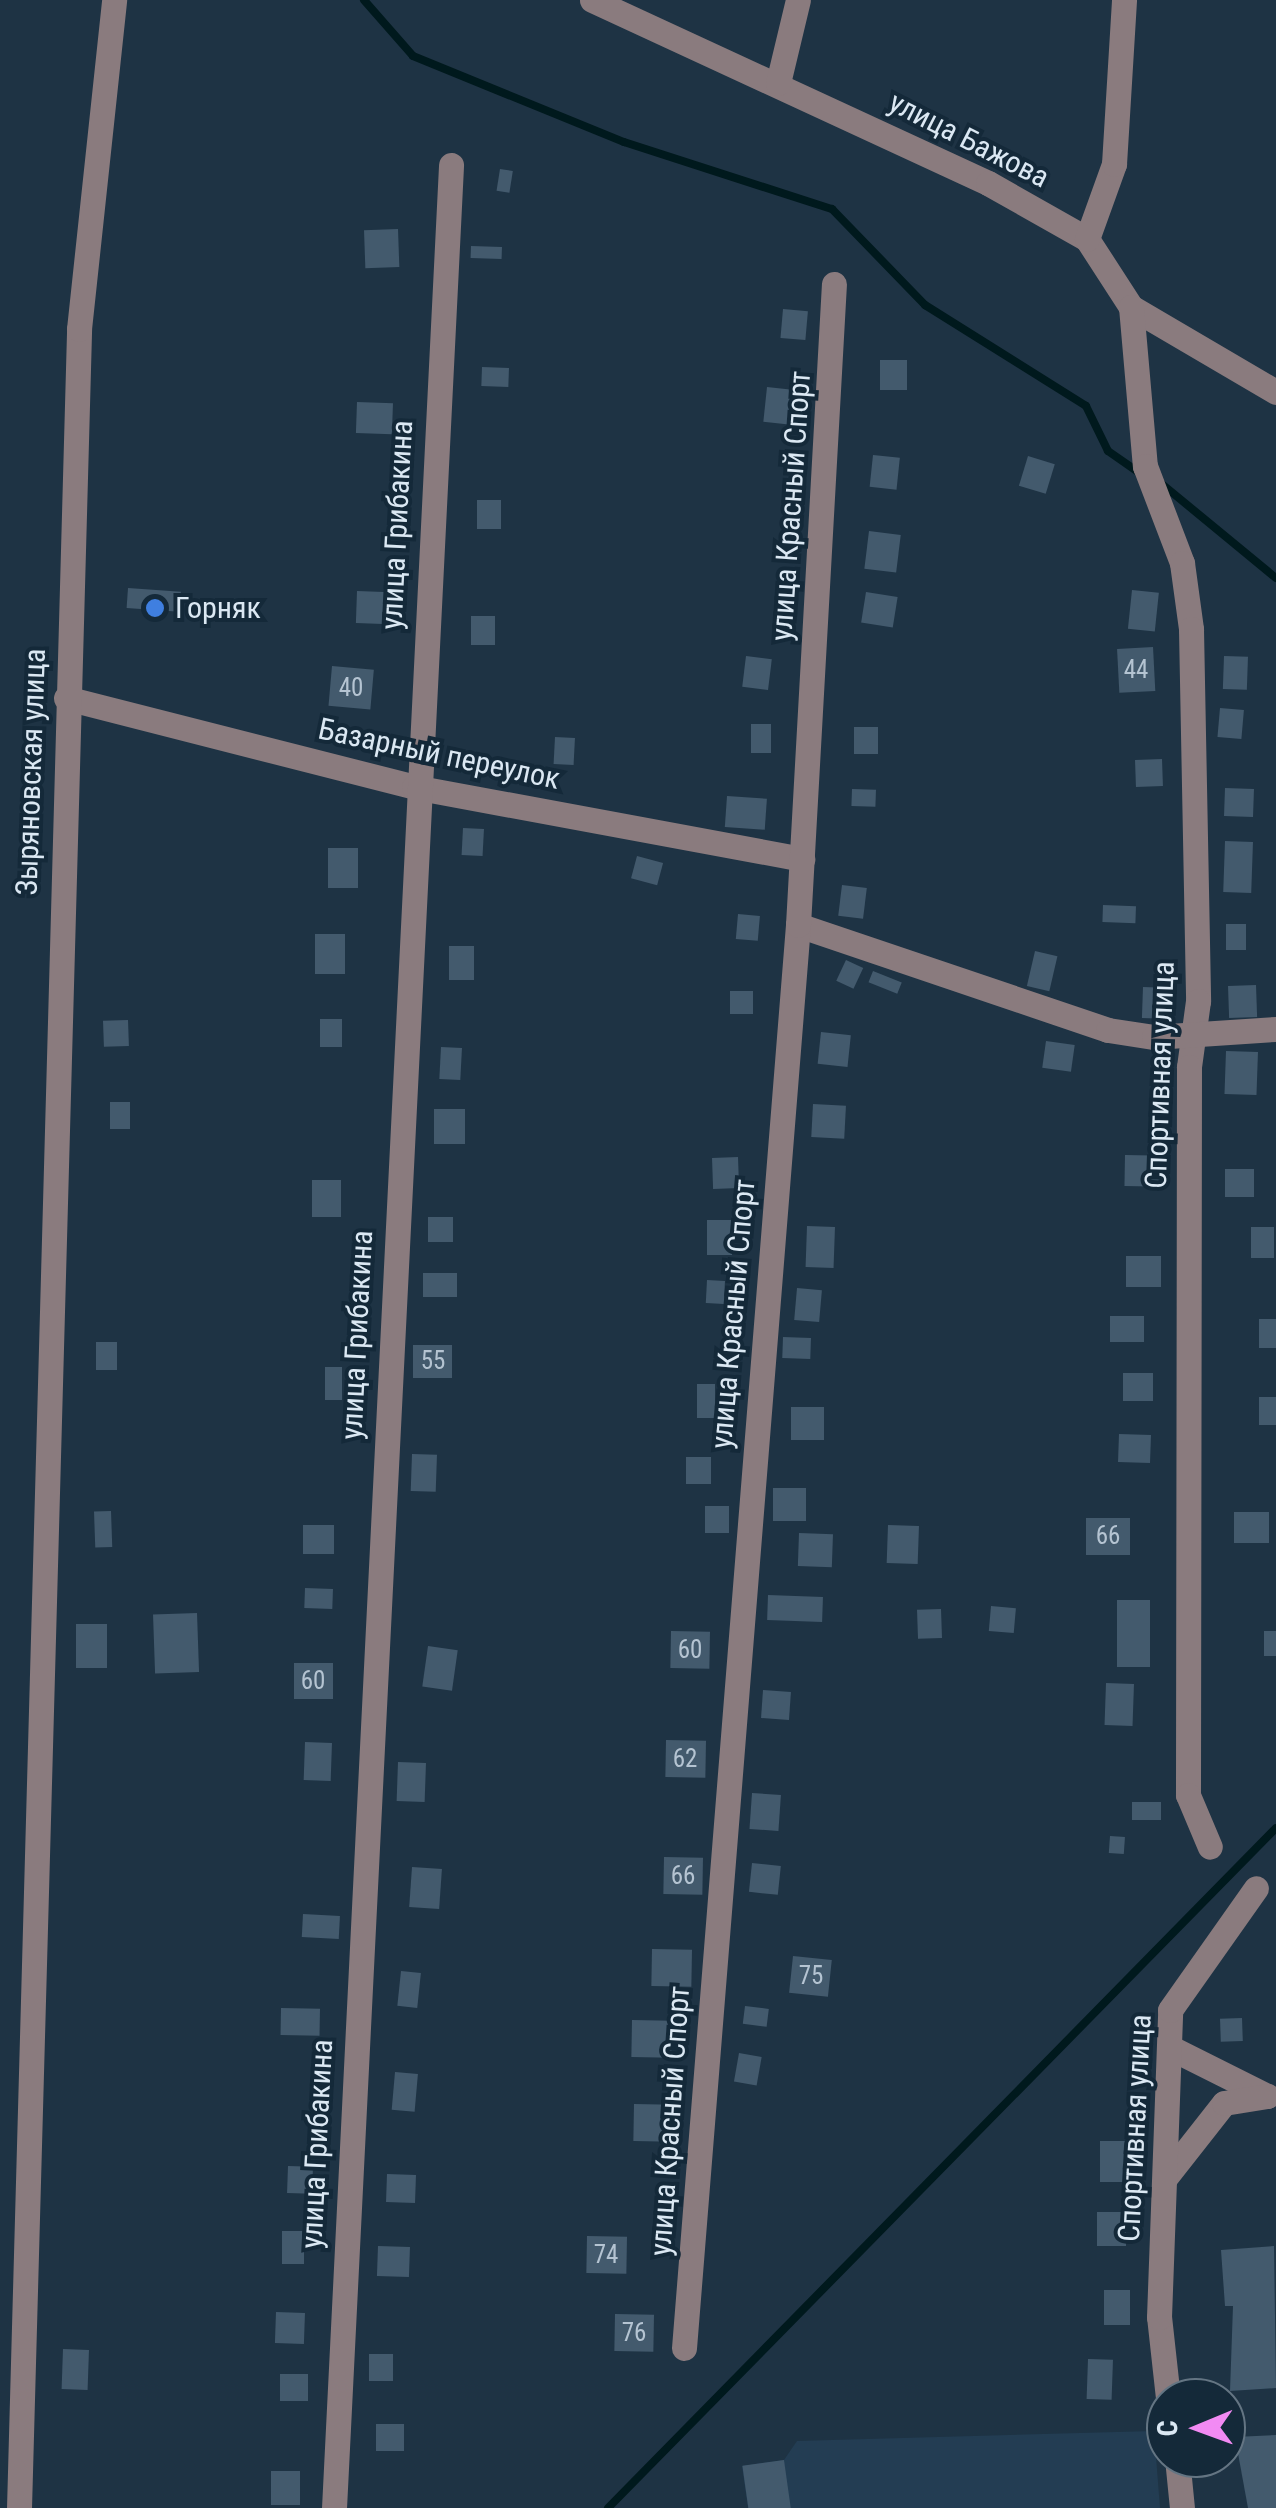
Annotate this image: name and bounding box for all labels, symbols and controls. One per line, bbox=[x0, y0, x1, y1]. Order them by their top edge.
street label: улица Бажова bbox=[883, 84, 1055, 196]
street label: улица Красный Спорт bbox=[764, 370, 818, 642]
street label: улица Грибакина bbox=[374, 419, 420, 631]
place label: Горняк bbox=[175, 590, 261, 626]
marker: Горняк bbox=[144, 597, 166, 619]
street label: Зыряновская улица bbox=[9, 648, 53, 896]
house number: 44 bbox=[1124, 655, 1148, 685]
house number: 40 bbox=[339, 673, 363, 703]
street label: Базарный переулок bbox=[315, 711, 563, 797]
street label: Спортивная улица bbox=[1138, 961, 1182, 1189]
street label: улица Красный Спорт bbox=[703, 1178, 763, 1450]
street label: улица Грибакина bbox=[334, 1229, 380, 1441]
house number: 55 bbox=[421, 1346, 445, 1376]
house number: 66 bbox=[1096, 1521, 1120, 1551]
house number: 60 bbox=[678, 1635, 702, 1665]
house number: 60 bbox=[301, 1666, 325, 1696]
house number: 62 bbox=[673, 1744, 697, 1774]
house number: 66 bbox=[671, 1861, 695, 1891]
house number: 75 bbox=[799, 1961, 823, 1991]
street label: улица Красный Спорт bbox=[643, 1985, 697, 2257]
street label: Спортивная улица bbox=[1111, 2013, 1159, 2243]
street label: улица Грибакина bbox=[294, 2038, 340, 2250]
house number: 74 bbox=[594, 2240, 618, 2270]
house number: 76 bbox=[622, 2318, 646, 2348]
north arrow bbox=[1146, 2378, 1246, 2478]
text: С bbox=[1151, 2420, 1184, 2437]

